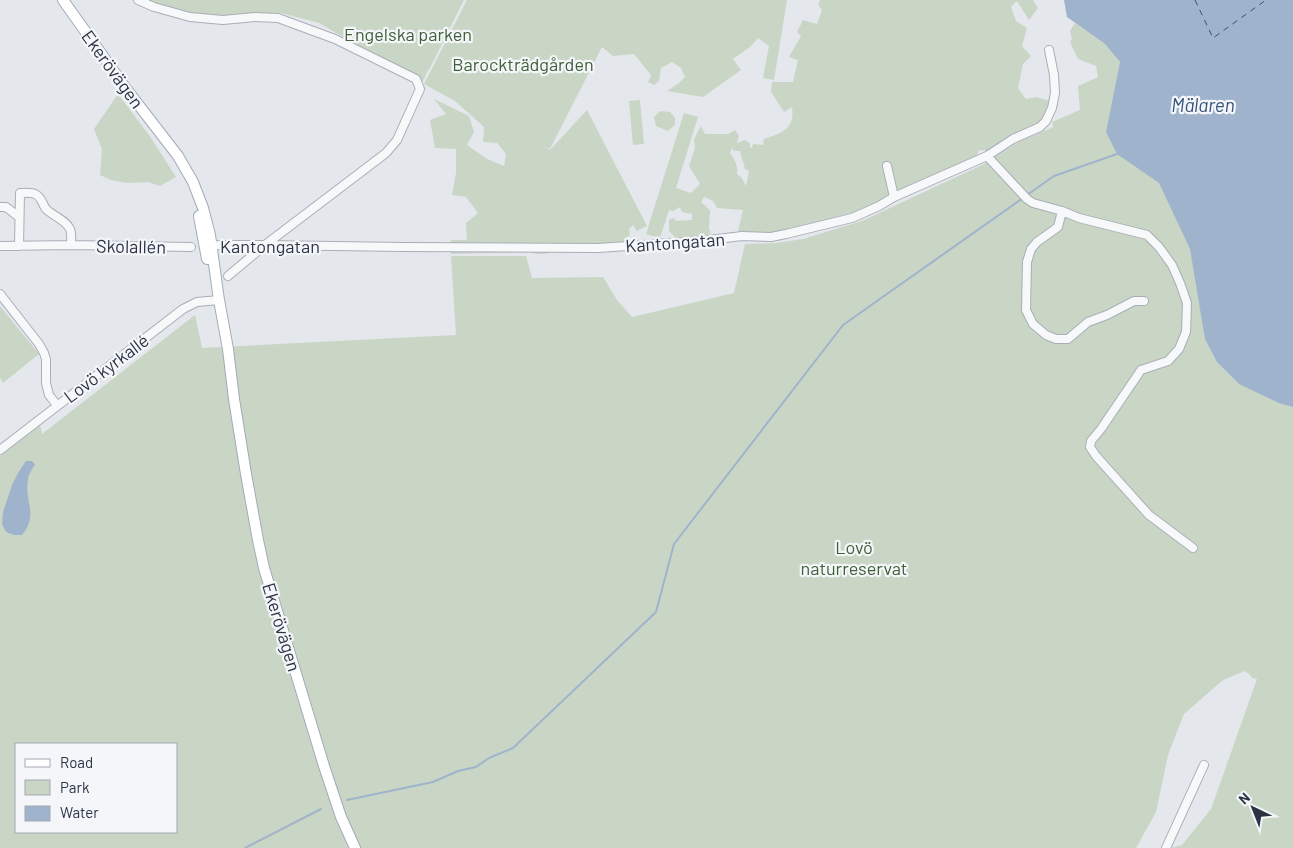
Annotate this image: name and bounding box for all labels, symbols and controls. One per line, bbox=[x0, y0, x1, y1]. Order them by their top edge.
park label: Engelska parken bbox=[344, 23, 472, 45]
street label: Ekerövägen bbox=[77, 26, 149, 112]
park label: Barockträdgården bbox=[452, 53, 594, 75]
water label: Mälaren bbox=[1171, 93, 1235, 116]
street label: Kantongatan bbox=[624, 228, 726, 256]
street label: Skolallén bbox=[96, 234, 166, 258]
street label: Kantongatan bbox=[220, 235, 320, 257]
street label: Lovö kyrkallé bbox=[59, 329, 153, 407]
park label: Lovö naturreservat bbox=[801, 536, 907, 579]
street label: Ekerövägen bbox=[258, 580, 306, 674]
legend bbox=[15, 743, 178, 833]
text: Road bbox=[60, 753, 93, 771]
text: Park bbox=[60, 778, 90, 796]
north arrow bbox=[1228, 783, 1278, 833]
text: N bbox=[1235, 789, 1253, 808]
text: Water bbox=[60, 803, 99, 821]

